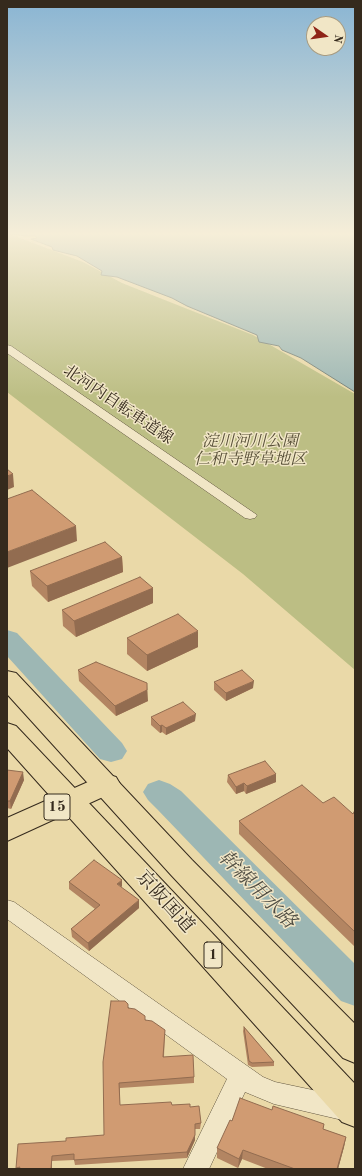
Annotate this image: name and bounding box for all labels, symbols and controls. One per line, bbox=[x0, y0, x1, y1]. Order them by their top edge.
north arrow bbox=[306, 16, 346, 56]
text: N bbox=[331, 33, 344, 44]
street label: 北河内自転車道線 bbox=[60, 361, 176, 449]
park label: 淀川河川公園 仁和寺野草地区 bbox=[194, 432, 306, 470]
road number: 15 bbox=[44, 794, 70, 820]
water label: 幹線用水路 bbox=[213, 846, 301, 934]
street label: 京阪国道 bbox=[131, 866, 199, 938]
road number: 1 bbox=[204, 942, 222, 968]

